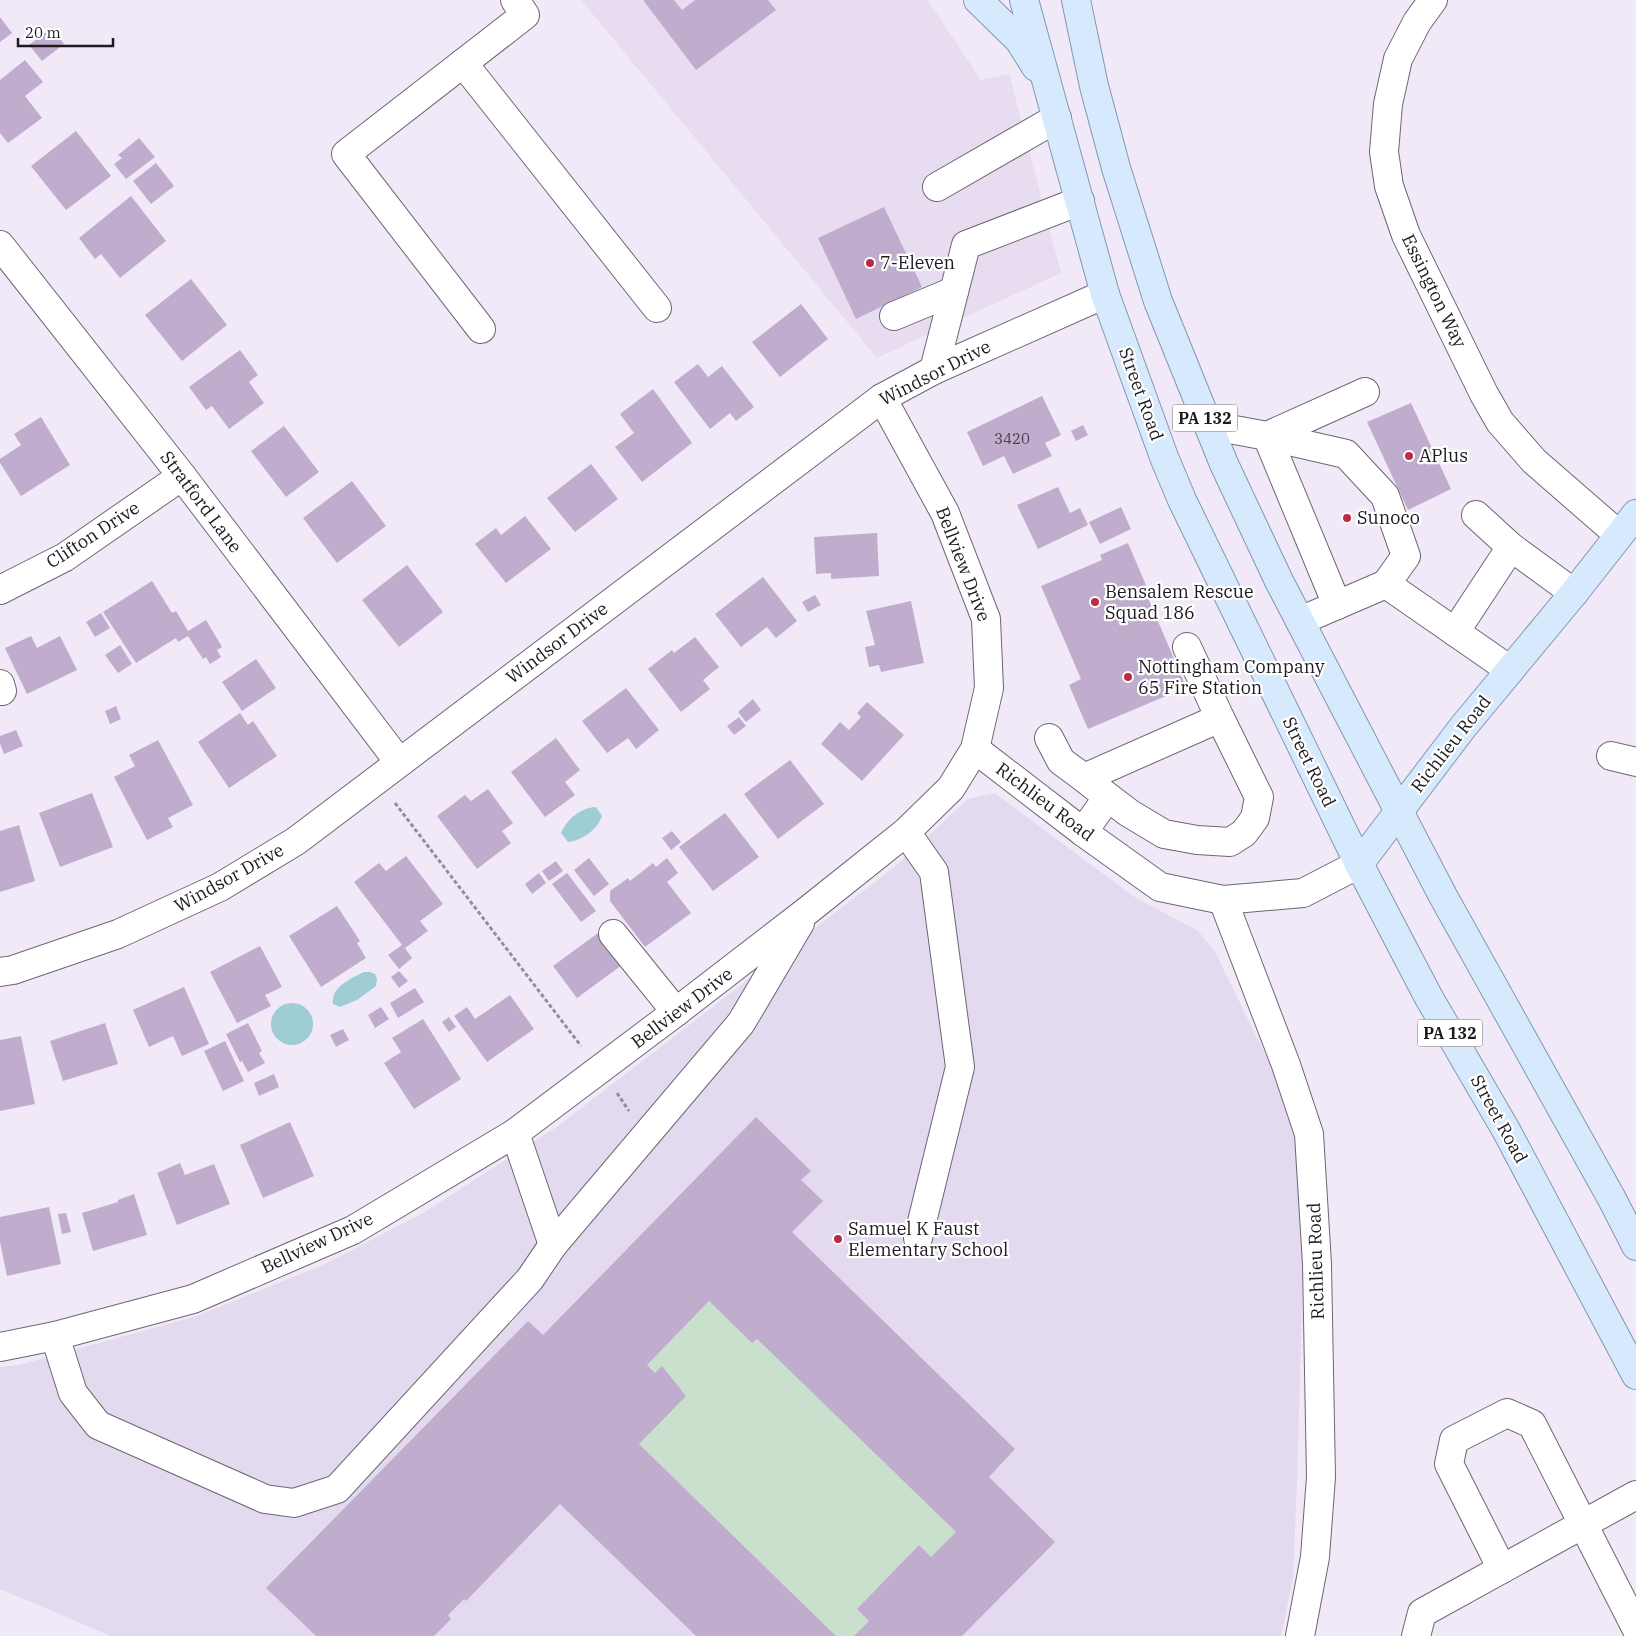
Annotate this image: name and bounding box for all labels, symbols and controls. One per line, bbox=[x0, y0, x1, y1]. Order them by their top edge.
scale bar bbox=[18, 15, 112, 47]
text: 20 m bbox=[25, 23, 61, 42]
street label: Essington Way bbox=[1397, 230, 1472, 352]
place label: 7-Eleven bbox=[880, 251, 955, 274]
marker: 7-Eleven bbox=[864, 257, 876, 269]
street label: Windsor Drive bbox=[875, 335, 994, 410]
street label: Street Road bbox=[1114, 344, 1169, 444]
road number: PA 132 bbox=[1172, 404, 1238, 432]
house number: 3420 bbox=[994, 429, 1030, 448]
place label: APlus bbox=[1419, 444, 1468, 467]
street label: Stratford Lane bbox=[156, 446, 247, 557]
marker: APlus bbox=[1403, 450, 1415, 462]
street label: Clifton Drive bbox=[42, 496, 144, 573]
street label: Bellview Drive bbox=[931, 503, 996, 624]
place label: Sunoco bbox=[1357, 506, 1420, 529]
marker: Sunoco bbox=[1341, 512, 1353, 524]
place label: Bensalem Rescue Squad 186 bbox=[1105, 580, 1254, 624]
marker: Bensalem Rescue Squad 186 bbox=[1089, 596, 1101, 608]
street label: Windsor Drive bbox=[501, 597, 612, 688]
place label: Nottingham Company 65 Fire Station bbox=[1138, 655, 1325, 699]
marker: Nottingham Company 65 Fire Station bbox=[1122, 671, 1134, 683]
street label: Richlieu Road bbox=[1405, 690, 1496, 797]
street label: Street Road bbox=[1278, 713, 1341, 811]
street label: Richlieu Road bbox=[992, 757, 1099, 846]
street label: Windsor Drive bbox=[170, 838, 288, 917]
street label: Bellview Drive bbox=[626, 962, 737, 1053]
road number: PA 132 bbox=[1418, 1020, 1482, 1046]
street label: Street Road bbox=[1466, 1070, 1533, 1167]
street label: Richlieu Road bbox=[1302, 1202, 1329, 1320]
street label: Bellview Drive bbox=[257, 1207, 376, 1279]
place label: Samuel K Faust Elementary School bbox=[848, 1217, 1008, 1261]
marker: Samuel K Faust Elementary School bbox=[832, 1233, 844, 1245]

